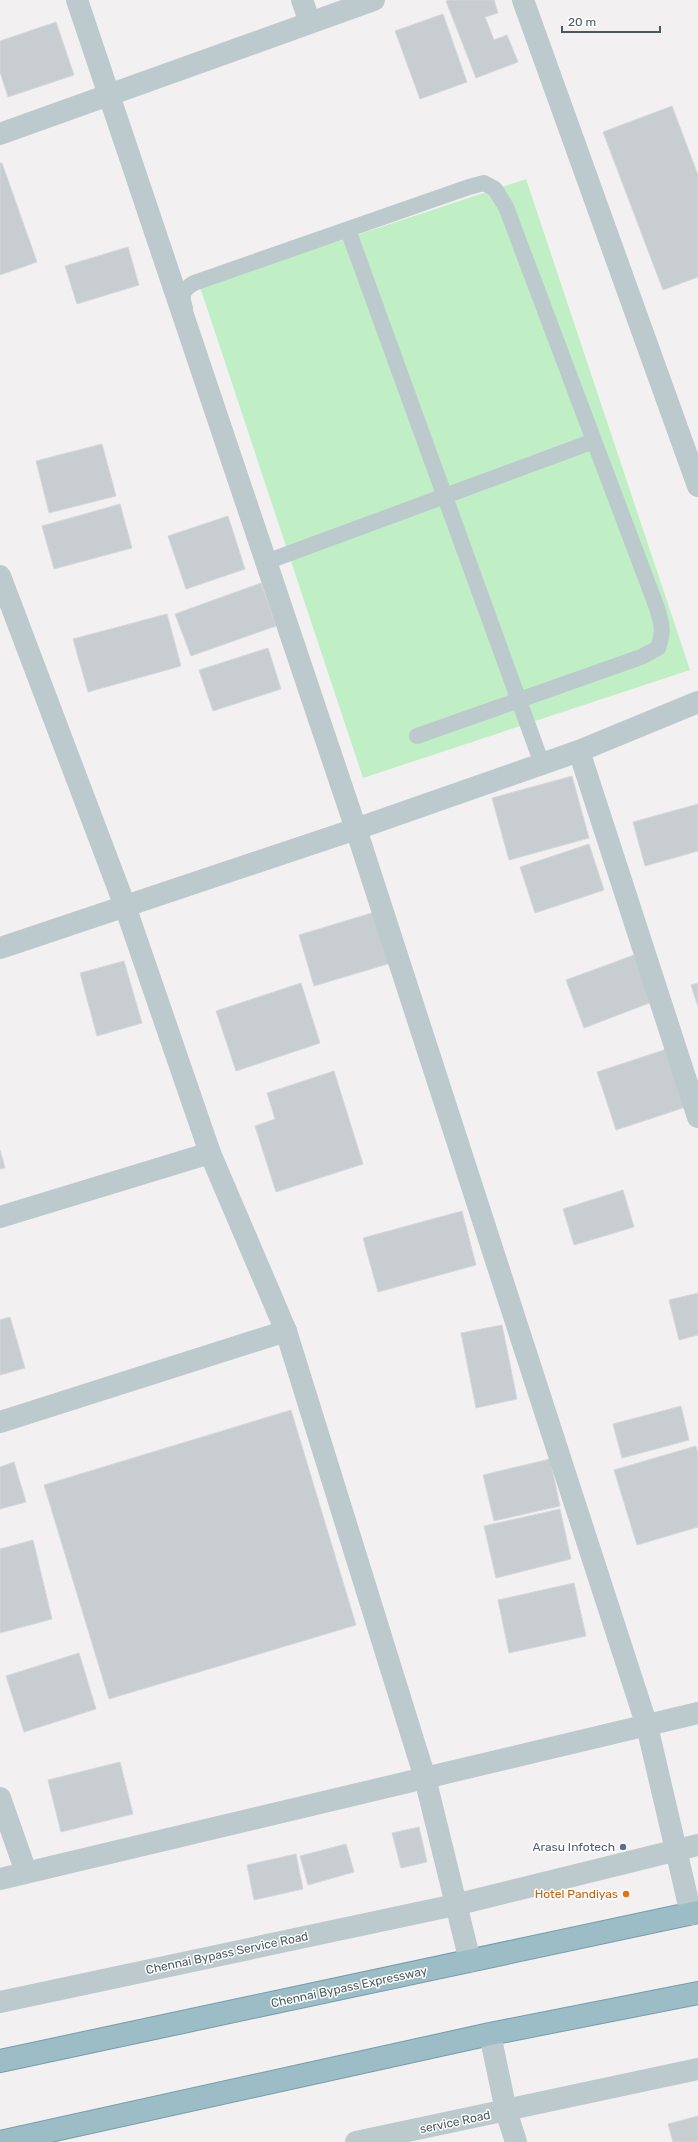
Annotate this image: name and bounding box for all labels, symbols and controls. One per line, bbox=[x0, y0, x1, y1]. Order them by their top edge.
scale bar bbox=[562, 8, 660, 34]
text: 20 m bbox=[568, 15, 596, 29]
place label: Arasu Infotech bbox=[532, 1840, 615, 1854]
marker: Arasu Infotech bbox=[618, 1842, 628, 1852]
place label: Hotel Pandiyas bbox=[535, 1887, 618, 1901]
marker: Hotel Pandiyas bbox=[621, 1889, 631, 1899]
street label: Chennai Bypass Service Road bbox=[145, 1929, 309, 1977]
street label: Chennai Bypass Expressway bbox=[270, 1964, 429, 2010]
street label: service Road bbox=[418, 2108, 492, 2136]

